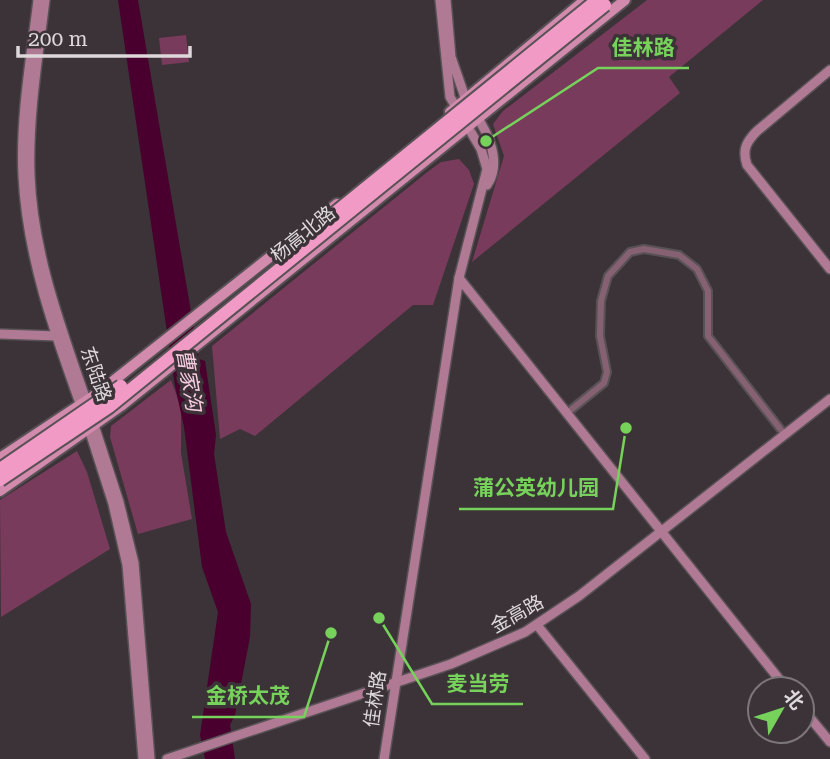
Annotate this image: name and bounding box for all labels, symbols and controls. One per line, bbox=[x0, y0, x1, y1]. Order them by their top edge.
scale bar bbox=[18, 14, 189, 58]
callout: 佳林路 bbox=[598, 26, 689, 68]
text: 200 m bbox=[28, 27, 88, 51]
text: 佳林路 bbox=[612, 36, 675, 60]
street label: 杨高北路 bbox=[266, 201, 340, 267]
street label: 东陆路 bbox=[76, 343, 116, 405]
water label: 曹家沟 bbox=[172, 347, 207, 415]
callout: 蒲公英幼儿园 bbox=[459, 467, 613, 509]
text: 蒲公英幼儿园 bbox=[473, 476, 599, 500]
street label: 金高路 bbox=[486, 590, 548, 638]
callout: 麦当劳 bbox=[432, 662, 523, 704]
street label: 佳林路 bbox=[360, 669, 390, 729]
text: 麦当劳 bbox=[447, 672, 510, 696]
callout: 金桥太茂 bbox=[192, 675, 304, 717]
north arrow bbox=[746, 675, 816, 745]
text: 金桥太茂 bbox=[206, 684, 290, 708]
text: 北 bbox=[779, 685, 809, 714]

